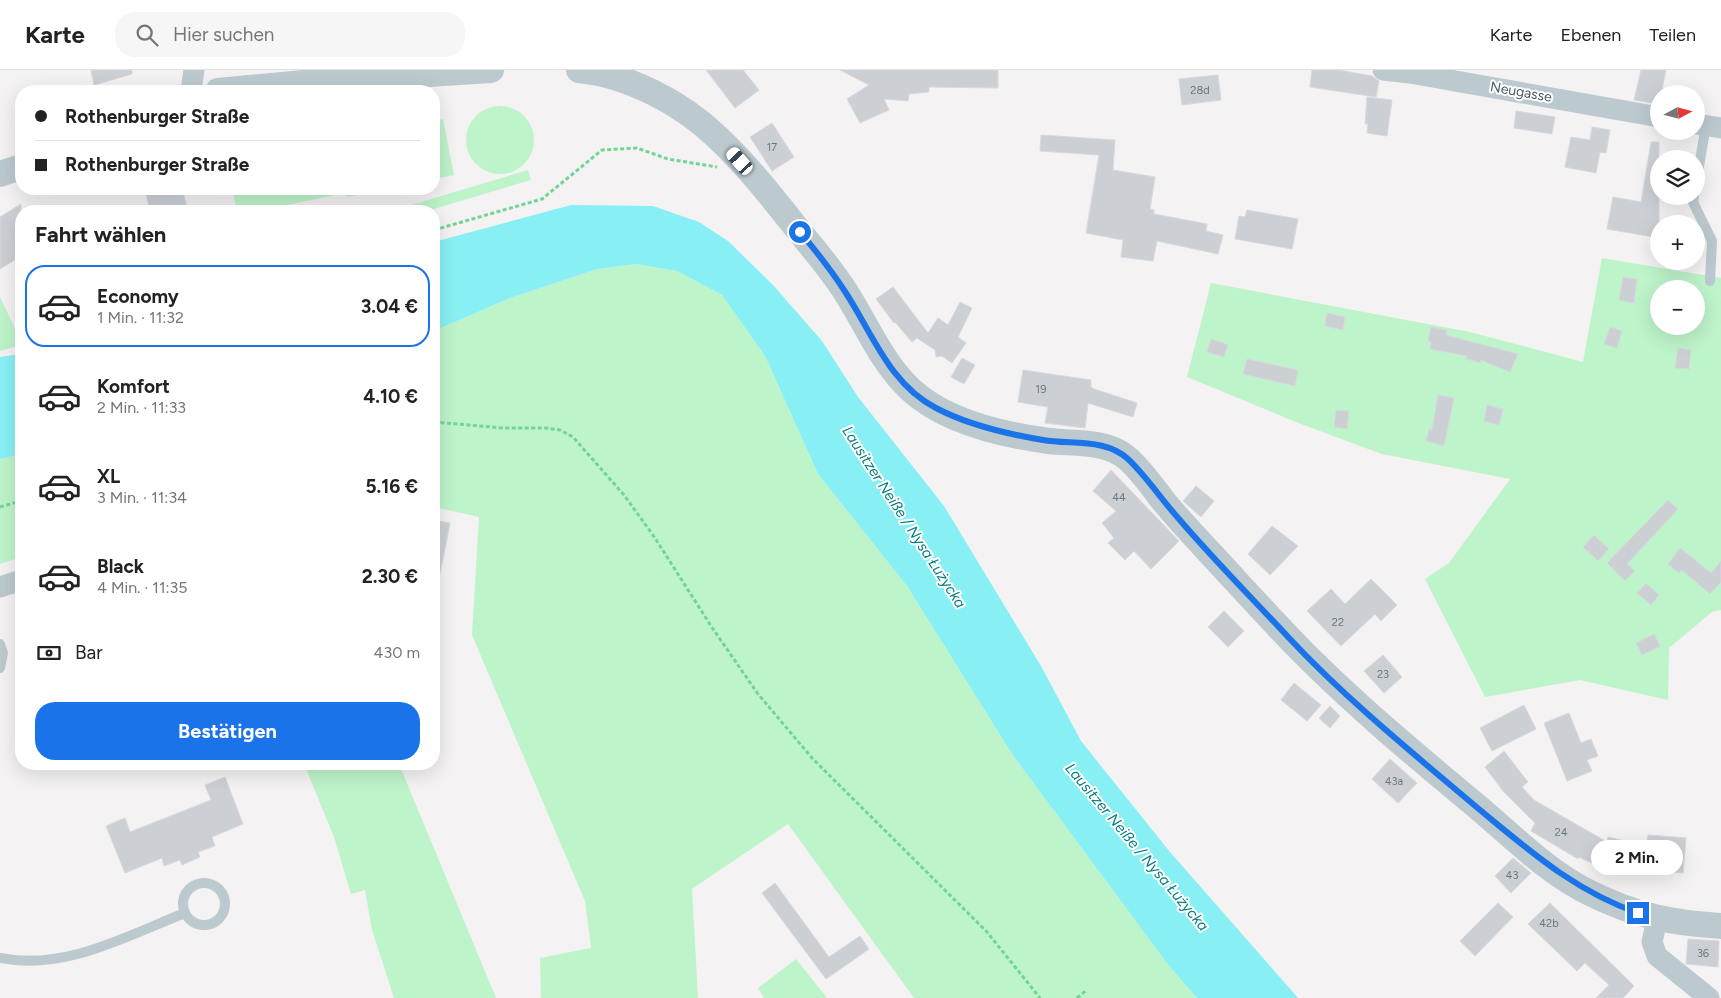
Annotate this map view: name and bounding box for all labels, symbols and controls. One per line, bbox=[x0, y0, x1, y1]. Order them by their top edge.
search box bbox=[115, 12, 465, 57]
text: Karte bbox=[25, 20, 85, 49]
icon: search bbox=[133, 21, 161, 49]
text: Hier suchen bbox=[173, 23, 274, 46]
text: Karte bbox=[1490, 24, 1532, 46]
text: Ebenen bbox=[1560, 24, 1621, 46]
text: Teilen bbox=[1649, 24, 1696, 46]
street label: Neugasse bbox=[1489, 78, 1554, 106]
house number: 28d bbox=[1190, 84, 1210, 97]
north arrow bbox=[1650, 85, 1705, 140]
map controls bbox=[1650, 85, 1705, 335]
text: Rothenburger Straße bbox=[65, 105, 249, 128]
house number: 17 bbox=[767, 141, 777, 154]
car bbox=[724, 145, 755, 177]
button: layers bbox=[1650, 150, 1705, 205]
text: Rothenburger Straße bbox=[65, 153, 249, 176]
button: + bbox=[1650, 215, 1705, 270]
text: Fahrt wählen bbox=[35, 221, 166, 248]
route start bbox=[789, 221, 811, 243]
button: − bbox=[1650, 280, 1705, 335]
icon: car bbox=[37, 284, 82, 329]
text: Economy bbox=[97, 285, 179, 308]
text: 3.04 € bbox=[361, 295, 418, 318]
text: 1 Min. · 11:32 bbox=[97, 308, 184, 327]
icon: car bbox=[37, 374, 82, 419]
text: Komfort bbox=[97, 375, 170, 398]
house number: 19 bbox=[1036, 383, 1046, 396]
text: 4.10 € bbox=[363, 385, 418, 408]
text: 2 Min. · 11:33 bbox=[97, 398, 186, 417]
water label: Lausitzer Neiße / Nysa Łużycka bbox=[838, 423, 970, 611]
icon: car bbox=[37, 464, 82, 509]
text: XL bbox=[97, 465, 120, 488]
text: 5.16 € bbox=[365, 475, 418, 498]
text: 3 Min. · 11:34 bbox=[97, 488, 187, 507]
house number: 44 bbox=[1112, 491, 1126, 504]
icon: car bbox=[37, 554, 82, 599]
text: Black bbox=[97, 555, 144, 578]
text: 2.30 € bbox=[362, 565, 418, 588]
text: 4 Min. · 11:35 bbox=[97, 578, 188, 597]
house number: 22 bbox=[1332, 616, 1344, 629]
icon: cash bbox=[35, 639, 63, 667]
text: Bar bbox=[75, 641, 103, 664]
text: 430 m bbox=[374, 643, 420, 662]
house number: 23 bbox=[1377, 668, 1389, 681]
button: Bestätigen bbox=[35, 702, 420, 760]
water label: Lausitzer Neiße / Nysa Łużycka bbox=[1062, 760, 1213, 935]
house number: 43a bbox=[1385, 775, 1403, 788]
house number: 24 bbox=[1555, 826, 1568, 839]
callout: 2 Min. bbox=[1592, 840, 1684, 876]
text: 2 Min. bbox=[1615, 848, 1659, 867]
house number: 43 bbox=[1506, 869, 1518, 882]
route end bbox=[1627, 902, 1649, 924]
house number: 42b bbox=[1539, 917, 1559, 930]
house number: 36 bbox=[1697, 947, 1709, 960]

